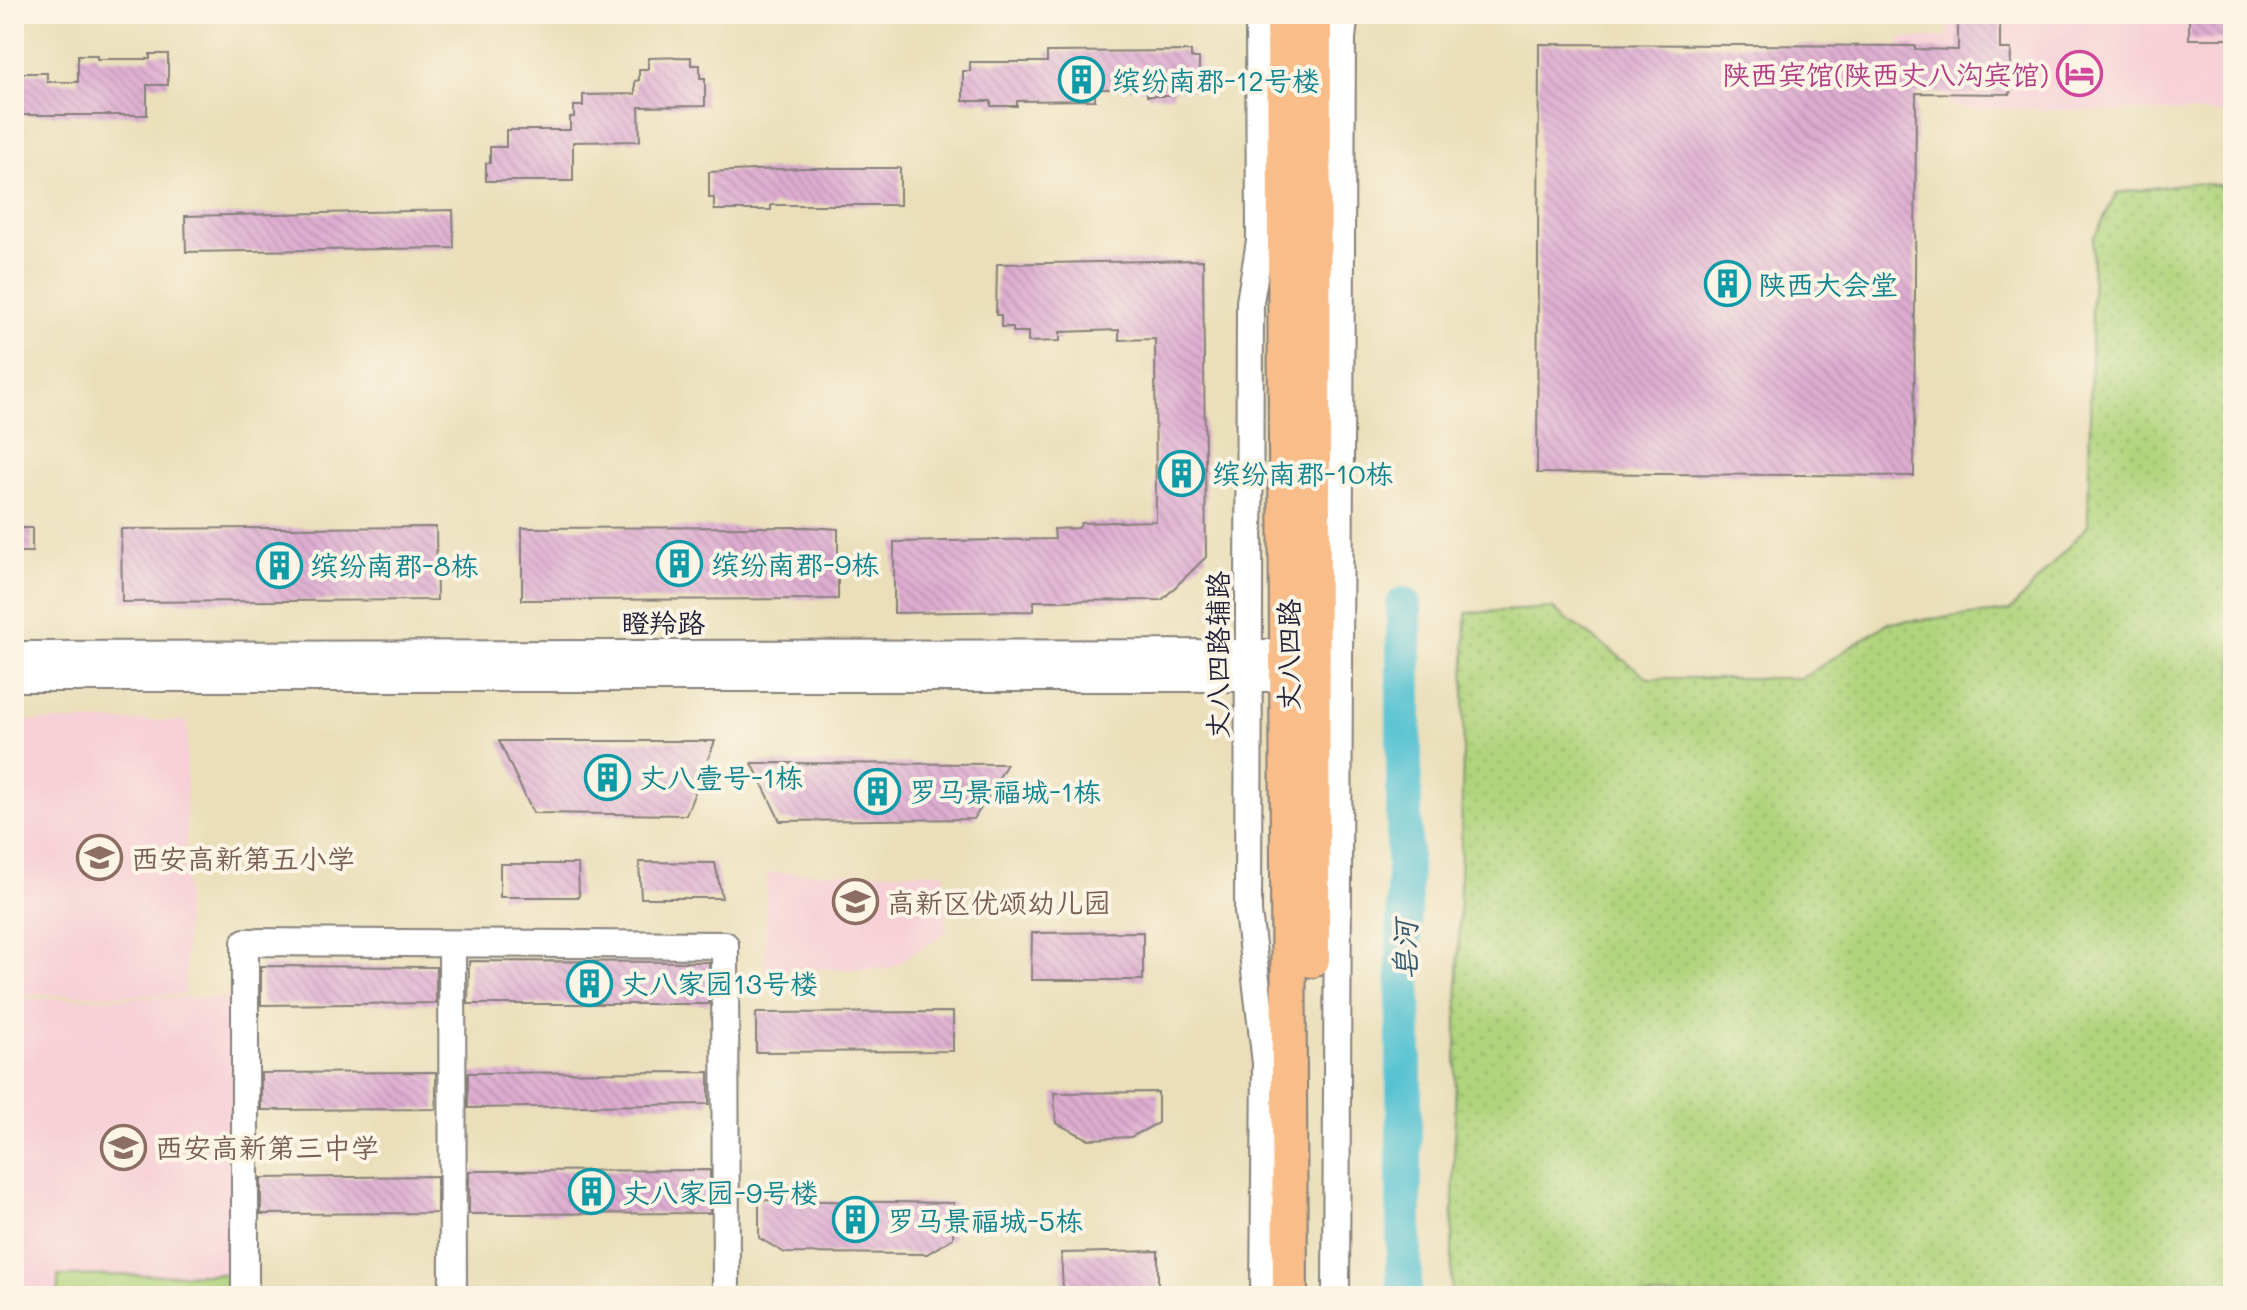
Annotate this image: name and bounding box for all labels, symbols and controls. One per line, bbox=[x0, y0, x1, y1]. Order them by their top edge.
hotel icon: 陕西宾馆(陕西丈八沟宾馆) bbox=[2056, 50, 2104, 98]
building icon: 缤纷南郡-12号楼 bbox=[1057, 56, 1105, 104]
place label: 陕西宾馆(陕西丈八沟宾馆) bbox=[1722, 56, 2049, 92]
place label: 缤纷南郡-12号楼 bbox=[1112, 62, 1320, 98]
building icon: 陕西大会堂 bbox=[1703, 260, 1751, 308]
place label: 陕西大会堂 bbox=[1758, 266, 1898, 302]
building icon: 缤纷南郡-10栋 bbox=[1157, 449, 1205, 497]
place label: 缤纷南郡-10栋 bbox=[1212, 455, 1394, 491]
building icon: 缤纷南郡-9栋 bbox=[656, 540, 704, 588]
building icon: 缤纷南郡-8栋 bbox=[255, 541, 303, 589]
place label: 缤纷南郡-9栋 bbox=[711, 546, 879, 582]
place label: 缤纷南郡-8栋 bbox=[310, 547, 479, 583]
street label: 丈八四路辅路 bbox=[1199, 571, 1235, 739]
street label: 丈八四路 bbox=[1270, 599, 1306, 711]
street label: 瞪羚路 bbox=[621, 604, 705, 640]
building icon: 丈八壹号-1栋 bbox=[584, 753, 632, 801]
place label: 丈八壹号-1栋 bbox=[639, 759, 803, 795]
building icon: 罗马景福城-1栋 bbox=[854, 767, 902, 815]
place label: 罗马景福城-1栋 bbox=[909, 773, 1101, 809]
school or university icon: 西安高新第五小学 bbox=[76, 834, 124, 882]
place label: 西安高新第五小学 bbox=[131, 840, 355, 876]
school or university icon: 高新区优颂幼儿园 bbox=[832, 878, 880, 926]
place label: 高新区优颂幼儿园 bbox=[887, 884, 1111, 920]
water label: 皂河 bbox=[1384, 915, 1424, 980]
building icon: 丈八家园13号楼 bbox=[566, 959, 614, 1007]
place label: 丈八家园13号楼 bbox=[621, 965, 818, 1001]
school or university icon: 西安高新第三中学 bbox=[100, 1123, 148, 1171]
place label: 西安高新第三中学 bbox=[155, 1129, 379, 1165]
building icon: 丈八家园-9号楼 bbox=[567, 1168, 615, 1216]
place label: 丈八家园-9号楼 bbox=[622, 1174, 818, 1210]
building icon: 罗马景福城-5栋 bbox=[832, 1196, 880, 1244]
place label: 罗马景福城-5栋 bbox=[887, 1202, 1083, 1238]

